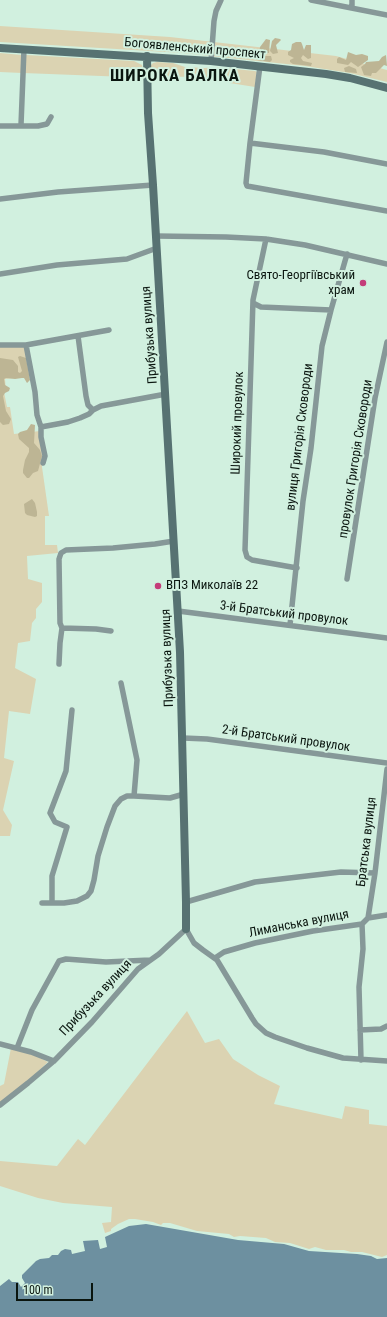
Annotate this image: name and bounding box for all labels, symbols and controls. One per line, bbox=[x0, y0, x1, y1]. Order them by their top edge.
street label: Богоявленський проспект bbox=[124, 35, 266, 63]
district label: ШИРОКА БАЛКА bbox=[110, 67, 240, 87]
place label: Свято-Георгіївський храм bbox=[246, 268, 355, 299]
marker: Свято-Георгіївський храм bbox=[358, 278, 368, 288]
street label: Прибузька вулиця bbox=[139, 285, 161, 385]
street label: вулиця Григорія Сковороди bbox=[283, 363, 317, 511]
street label: Широкий провулок bbox=[228, 371, 248, 475]
street label: провулок Григорія Сковороди bbox=[336, 378, 376, 540]
place label: ВПЗ Миколаїв 22 bbox=[166, 578, 258, 594]
marker: ВПЗ Миколаїв 22 bbox=[153, 581, 163, 591]
street label: 3-й Братський провулок bbox=[219, 598, 349, 630]
street label: Прибузька вулиця bbox=[158, 609, 178, 707]
street label: 2-й Братський провулок bbox=[221, 722, 351, 756]
street label: Братська вулиця bbox=[354, 796, 380, 888]
street label: Лиманська вулиця bbox=[248, 907, 350, 941]
street label: Прибузька вулиця bbox=[57, 957, 135, 1039]
scale bar bbox=[18, 1275, 95, 1301]
text: 100 m bbox=[23, 1283, 53, 1297]

